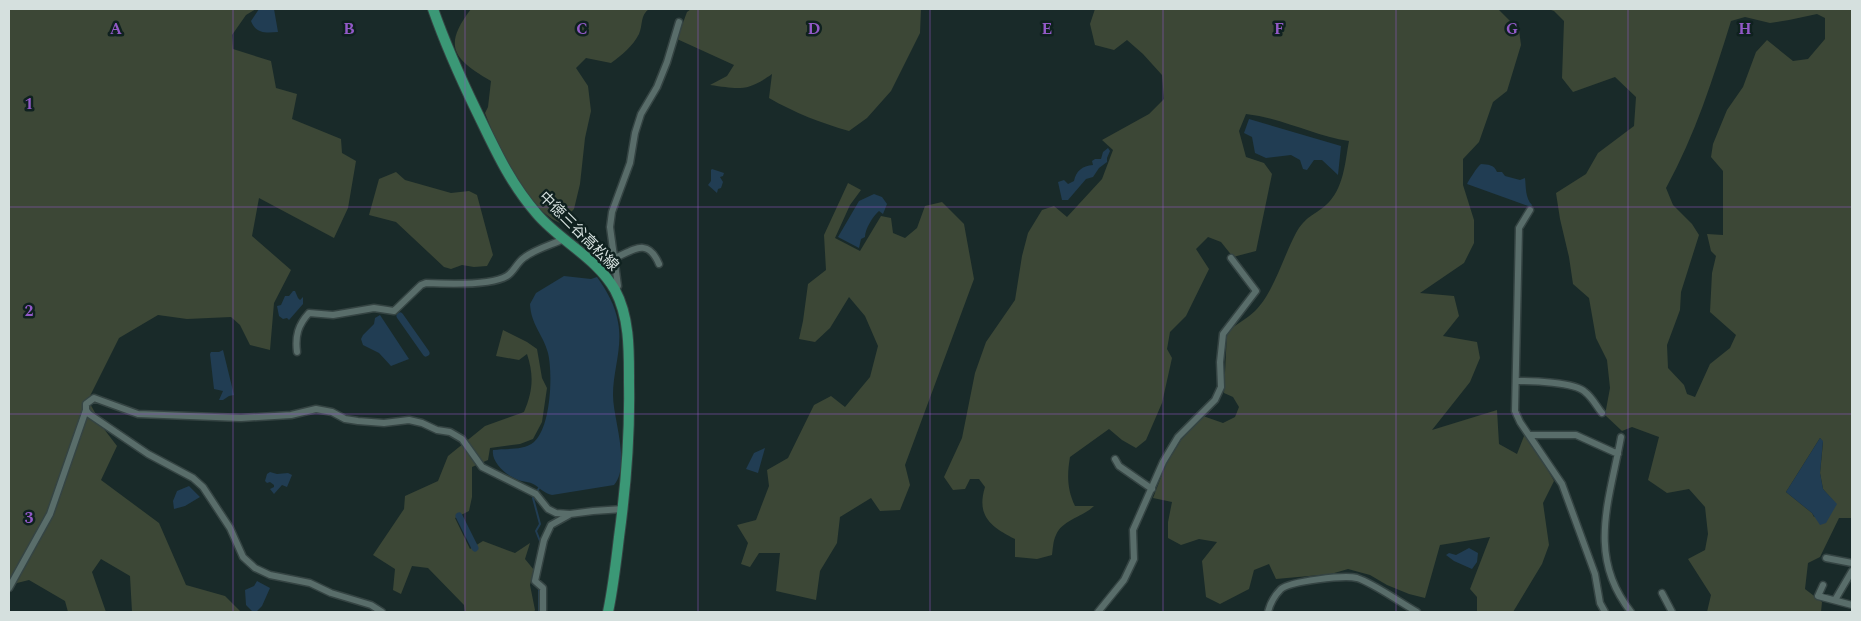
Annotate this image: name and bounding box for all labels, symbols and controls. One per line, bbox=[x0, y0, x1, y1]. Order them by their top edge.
text: A bbox=[110, 17, 123, 41]
text: B bbox=[343, 17, 355, 41]
text: C bbox=[576, 17, 588, 41]
text: D bbox=[808, 17, 821, 41]
text: E bbox=[1042, 17, 1052, 41]
text: F bbox=[1274, 17, 1284, 41]
text: G bbox=[1506, 17, 1518, 41]
text: H bbox=[1738, 17, 1752, 41]
text: 1 bbox=[25, 92, 33, 116]
street label: 中徳三谷高松線 bbox=[533, 186, 624, 277]
text: 2 bbox=[25, 299, 34, 323]
text: 3 bbox=[25, 506, 34, 530]

